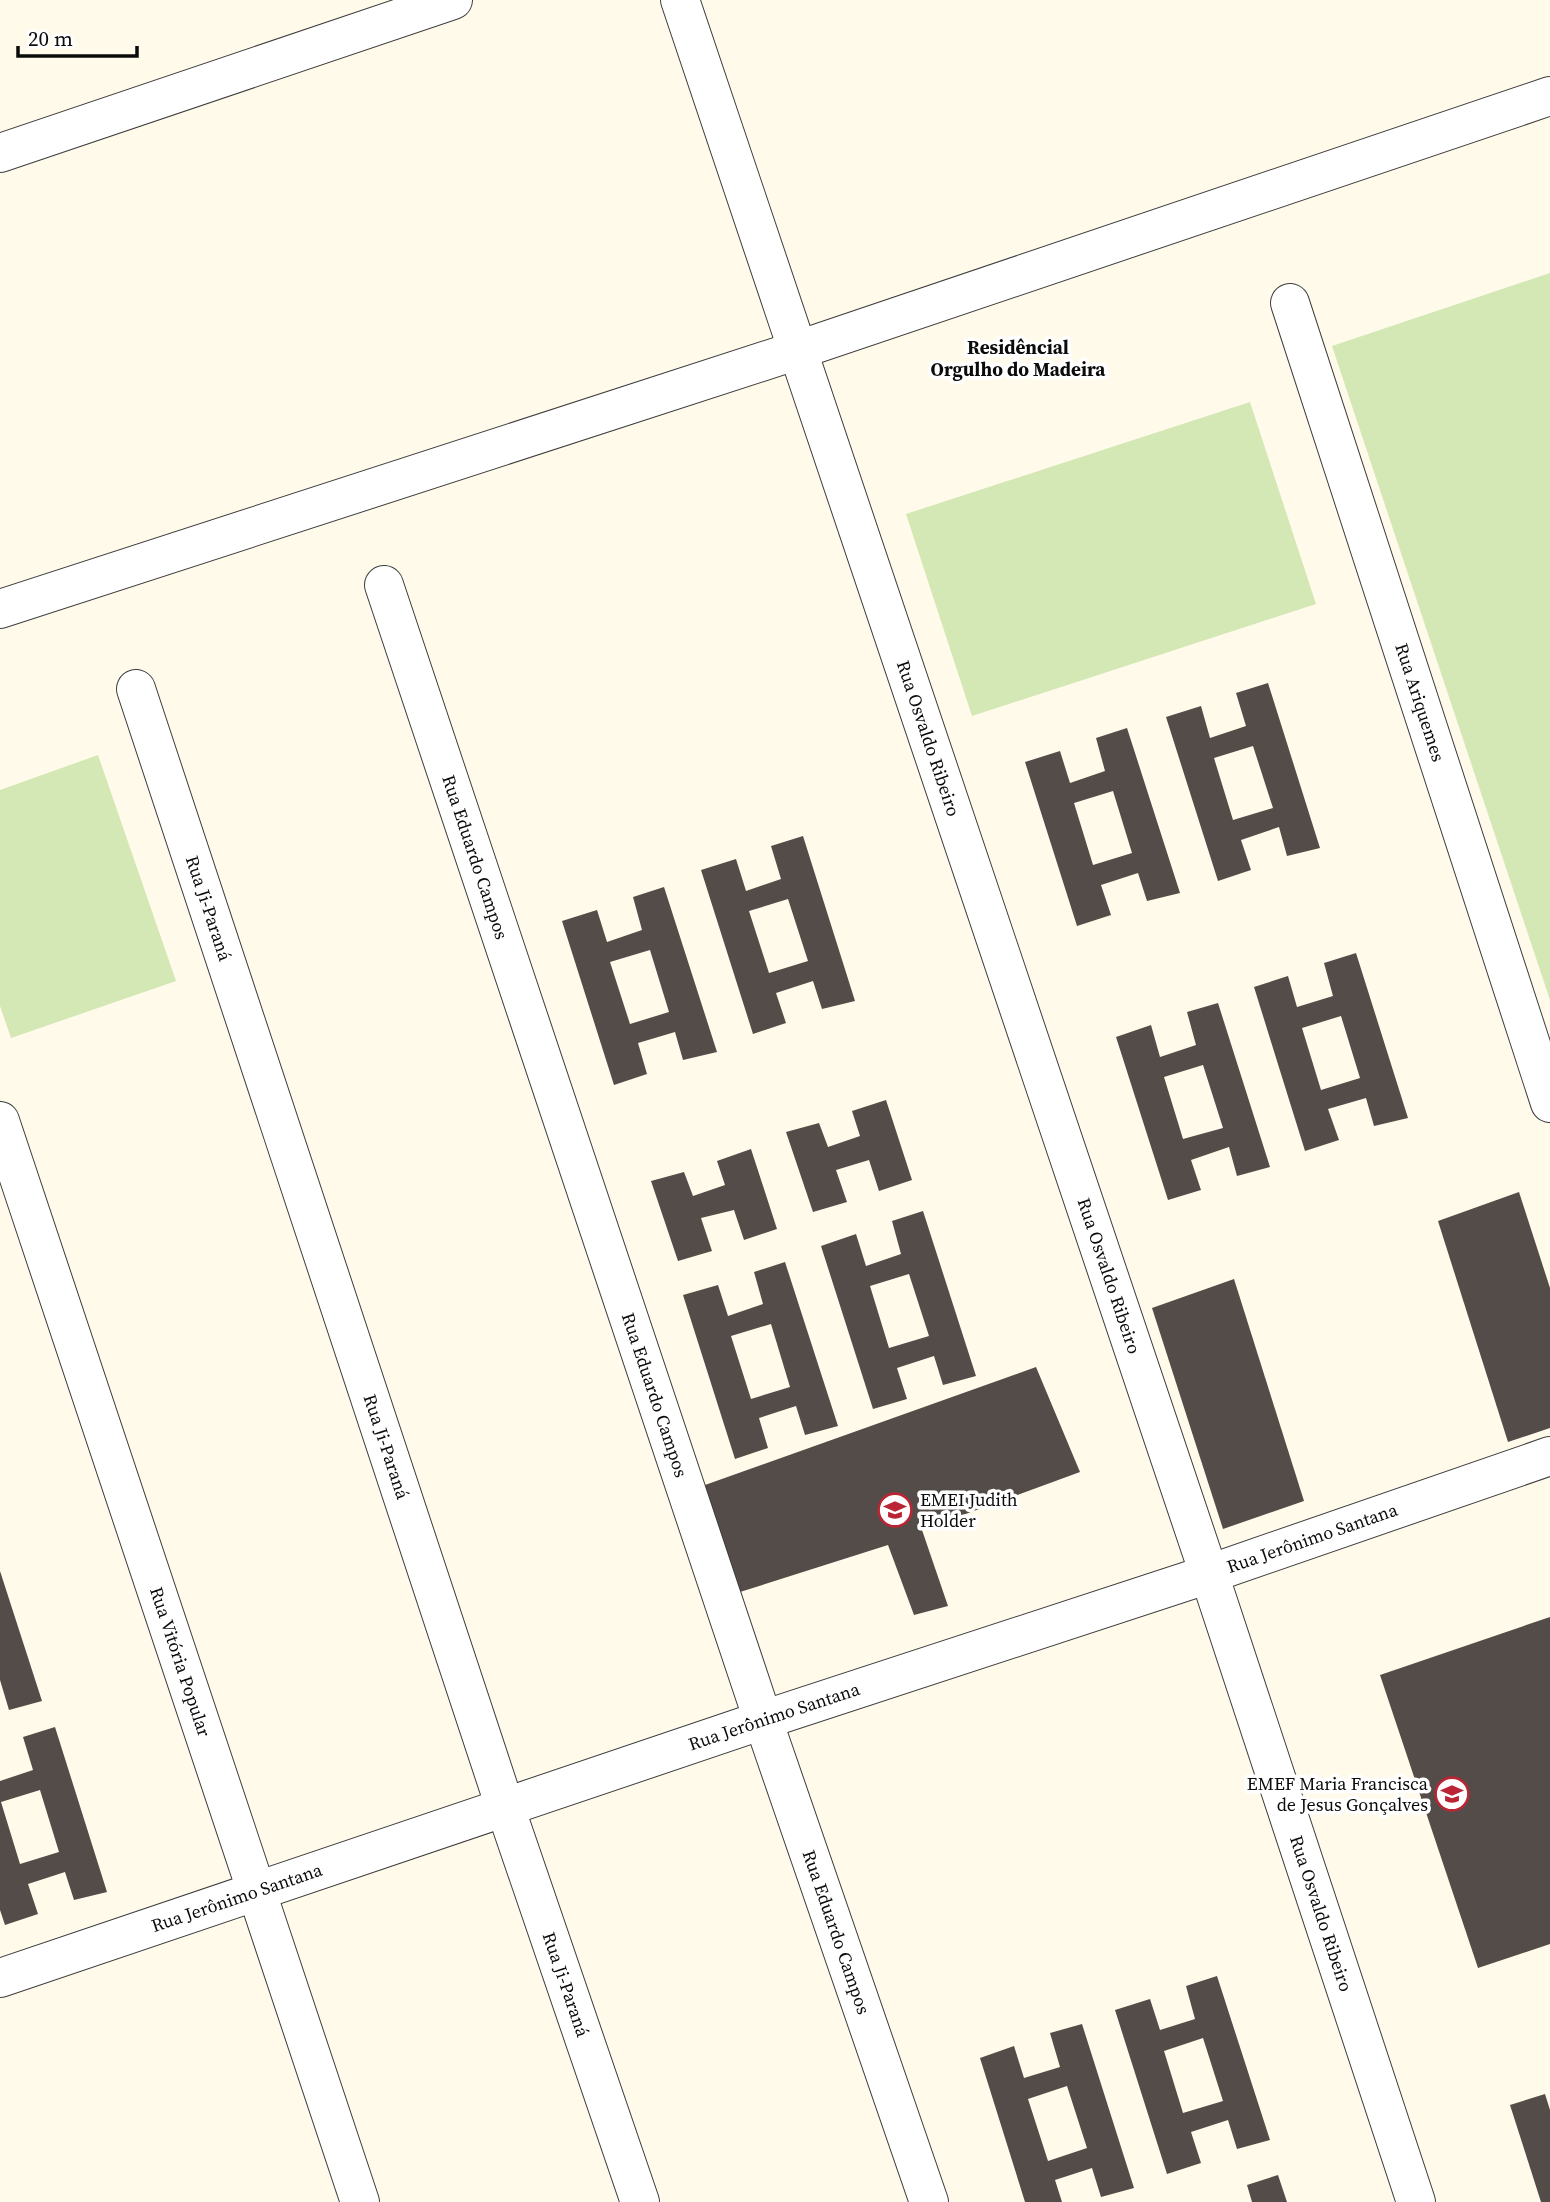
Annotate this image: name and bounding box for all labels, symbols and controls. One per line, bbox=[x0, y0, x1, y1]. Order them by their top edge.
scale bar bbox=[18, 14, 136, 58]
text: 20 m bbox=[28, 24, 73, 53]
district label: Residêncial Orgulho do Madeira bbox=[931, 334, 1106, 382]
street label: Rua Ariquemes bbox=[1389, 640, 1451, 765]
street label: Rua Osvaldo Ribeiro bbox=[891, 657, 966, 820]
street label: Rua Eduardo Campos bbox=[436, 771, 515, 943]
street label: Rua Ji-Paraná bbox=[180, 852, 238, 965]
street label: Rua Osvaldo Ribeiro bbox=[1071, 1194, 1147, 1357]
street label: Rua Eduardo Campos bbox=[616, 1309, 694, 1481]
street label: Rua Ji-Paraná bbox=[358, 1391, 416, 1503]
place label: EMEI Judith Holder bbox=[920, 1487, 1018, 1533]
school or university icon: EMEI Judith Holder bbox=[876, 1491, 914, 1529]
street label: Rua Jerônimo Santana bbox=[1223, 1496, 1402, 1579]
street label: Rua Vitória Popular bbox=[144, 1583, 217, 1740]
street label: Rua Jerônimo Santana bbox=[685, 1676, 864, 1756]
place label: EMEF Maria Francisca de Jesus Gonçalves bbox=[1247, 1771, 1429, 1817]
school or university icon: EMEF Maria Francisca de Jesus Gonçalves bbox=[1433, 1775, 1471, 1813]
street label: Rua Osvaldo Ribeiro bbox=[1284, 1832, 1359, 1995]
street label: Rua Eduardo Campos bbox=[797, 1847, 876, 2018]
street label: Rua Jerônimo Santana bbox=[148, 1857, 326, 1938]
street label: Rua Ji-Paraná bbox=[537, 1929, 596, 2041]

